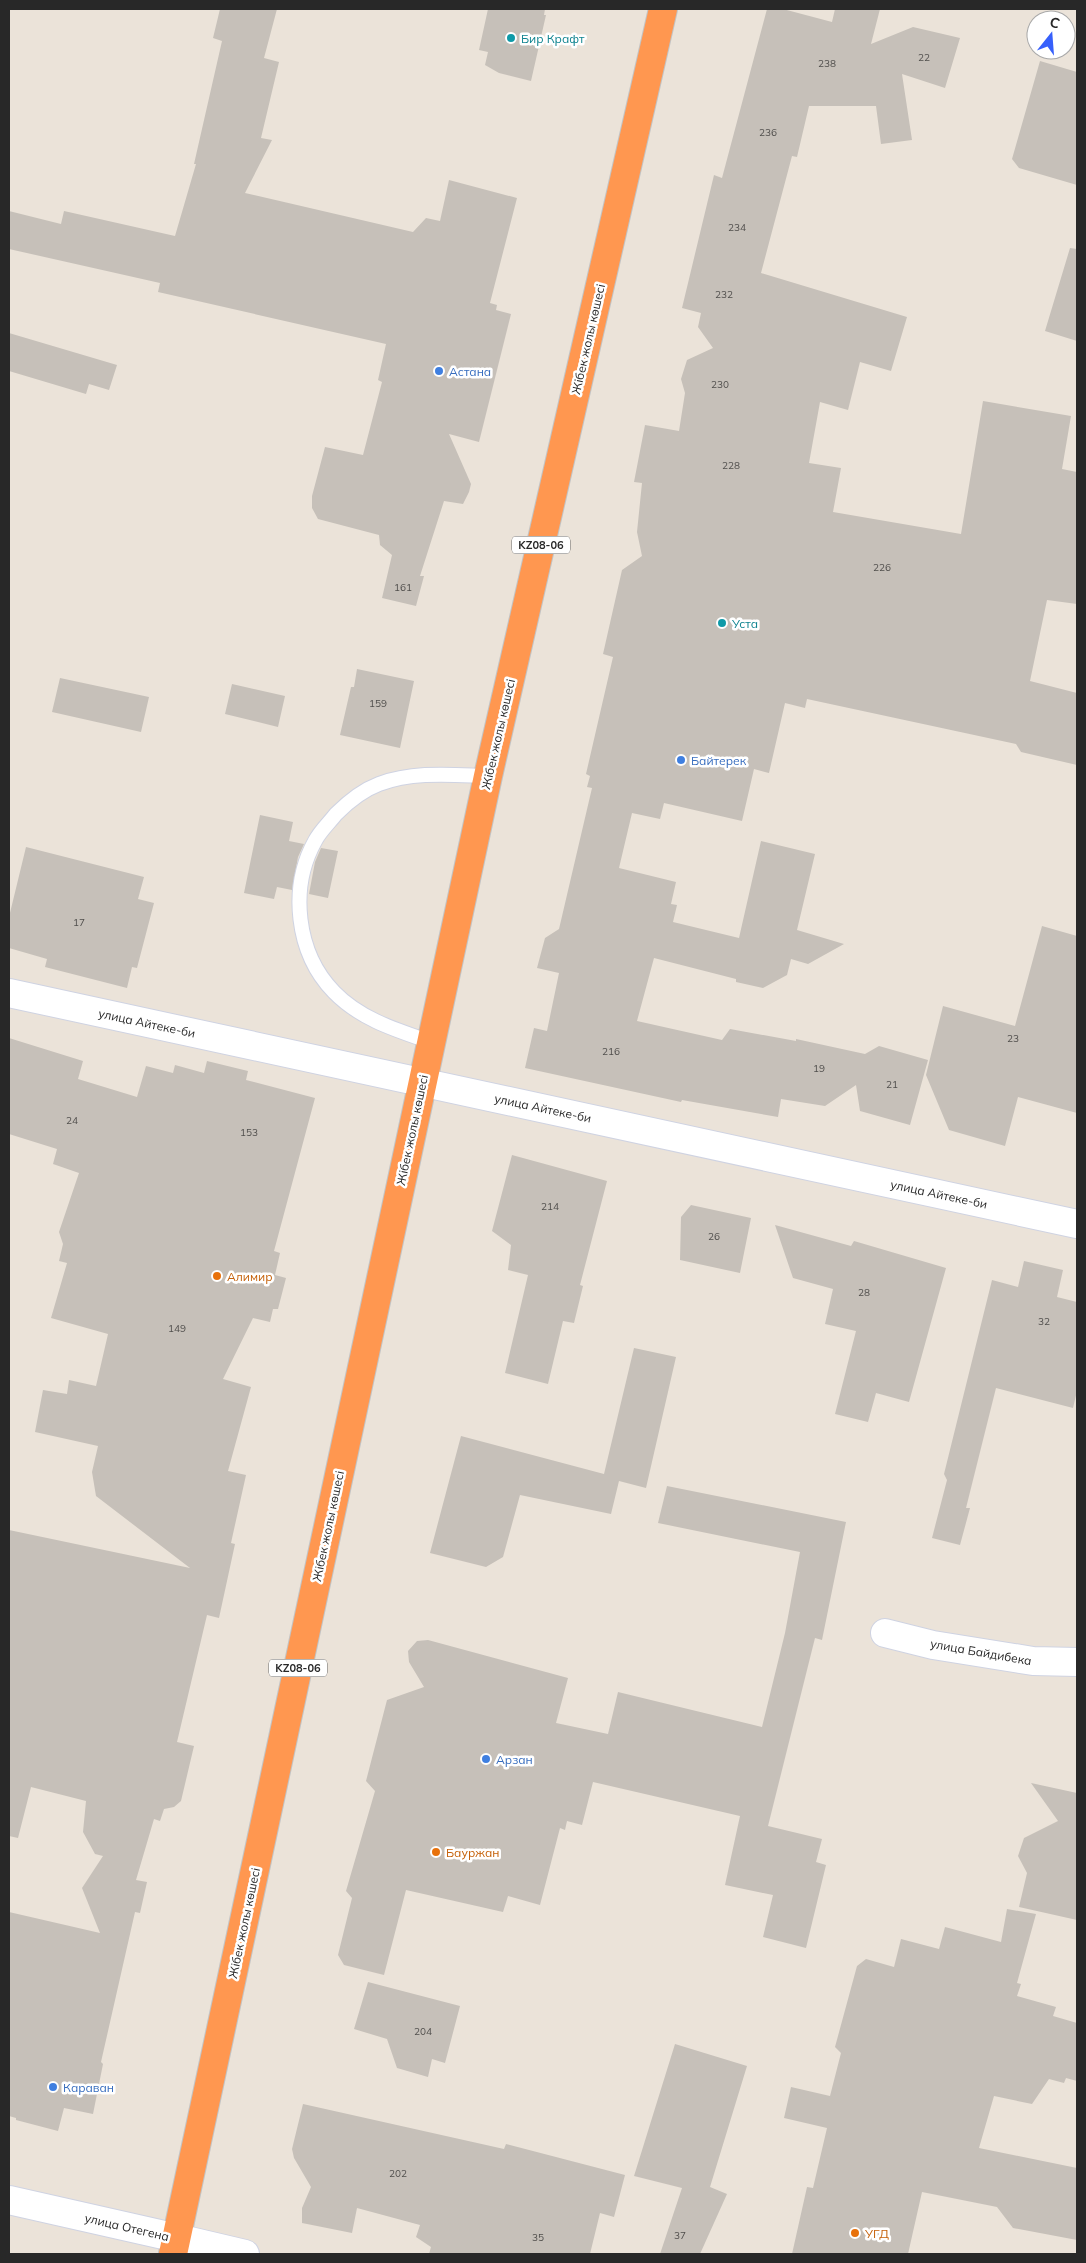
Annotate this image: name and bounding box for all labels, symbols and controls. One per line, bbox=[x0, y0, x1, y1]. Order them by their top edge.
north arrow bbox=[1026, 10, 1076, 60]
text: С bbox=[1048, 13, 1062, 33]
place label: Бир Крафт bbox=[521, 31, 585, 46]
marker: Бир Крафт bbox=[505, 32, 517, 44]
house number: 22 bbox=[918, 51, 930, 64]
house number: 238 bbox=[818, 57, 836, 70]
house number: 236 bbox=[759, 126, 777, 139]
house number: 234 bbox=[728, 221, 746, 234]
street label: Жібек жолы көшесі bbox=[568, 282, 608, 396]
house number: 232 bbox=[715, 288, 733, 301]
place label: Астана bbox=[449, 364, 491, 379]
marker: Астана bbox=[433, 365, 445, 377]
house number: 230 bbox=[711, 378, 729, 391]
house number: 228 bbox=[722, 459, 740, 472]
road number: KZ08-06 bbox=[512, 536, 570, 554]
house number: 226 bbox=[873, 561, 891, 574]
house number: 161 bbox=[394, 581, 412, 594]
place label: Уста bbox=[731, 616, 758, 631]
marker: Уста bbox=[716, 617, 728, 629]
street label: Жібек жолы көшесі bbox=[478, 677, 518, 791]
house number: 159 bbox=[369, 697, 387, 710]
place label: Байтерек bbox=[691, 753, 747, 768]
marker: Байтерек bbox=[675, 754, 687, 766]
house number: 17 bbox=[73, 916, 85, 929]
street label: улица Айтеке-би bbox=[97, 1005, 197, 1041]
house number: 23 bbox=[1007, 1032, 1019, 1045]
house number: 216 bbox=[602, 1045, 620, 1058]
house number: 19 bbox=[813, 1062, 825, 1075]
street label: Жібек жолы көшесі bbox=[393, 1073, 431, 1187]
house number: 21 bbox=[886, 1078, 898, 1091]
street label: улица Айтеке-би bbox=[493, 1090, 593, 1126]
house number: 24 bbox=[66, 1114, 78, 1127]
house number: 153 bbox=[240, 1126, 258, 1139]
street label: улица Айтеке-би bbox=[889, 1176, 989, 1212]
house number: 214 bbox=[541, 1200, 559, 1213]
house number: 26 bbox=[708, 1230, 720, 1243]
place label: Алимир bbox=[227, 1269, 273, 1284]
marker: Алимир bbox=[211, 1270, 223, 1282]
house number: 28 bbox=[858, 1286, 870, 1299]
house number: 32 bbox=[1038, 1315, 1050, 1328]
house number: 149 bbox=[168, 1322, 186, 1335]
street label: Жібек жолы көшесі bbox=[309, 1469, 347, 1583]
street label: улица Байдибека bbox=[929, 1636, 1033, 1668]
road number: KZ08-06 bbox=[269, 1660, 327, 1676]
place label: Арзан bbox=[496, 1752, 533, 1767]
marker: Арзан bbox=[480, 1753, 492, 1765]
place label: Бауржан bbox=[446, 1845, 499, 1860]
marker: Бауржан bbox=[430, 1846, 442, 1858]
street label: Жібек жолы көшесі bbox=[225, 1866, 263, 1980]
house number: 204 bbox=[414, 2025, 432, 2038]
place label: Караван bbox=[63, 2080, 114, 2095]
marker: Караван bbox=[47, 2081, 59, 2093]
house number: 202 bbox=[389, 2167, 407, 2180]
street label: улица Отегена bbox=[83, 2210, 171, 2244]
place label: УГД bbox=[864, 2226, 889, 2241]
marker: УГД bbox=[849, 2227, 861, 2239]
house number: 37 bbox=[674, 2229, 686, 2242]
house number: 35 bbox=[532, 2231, 544, 2244]

